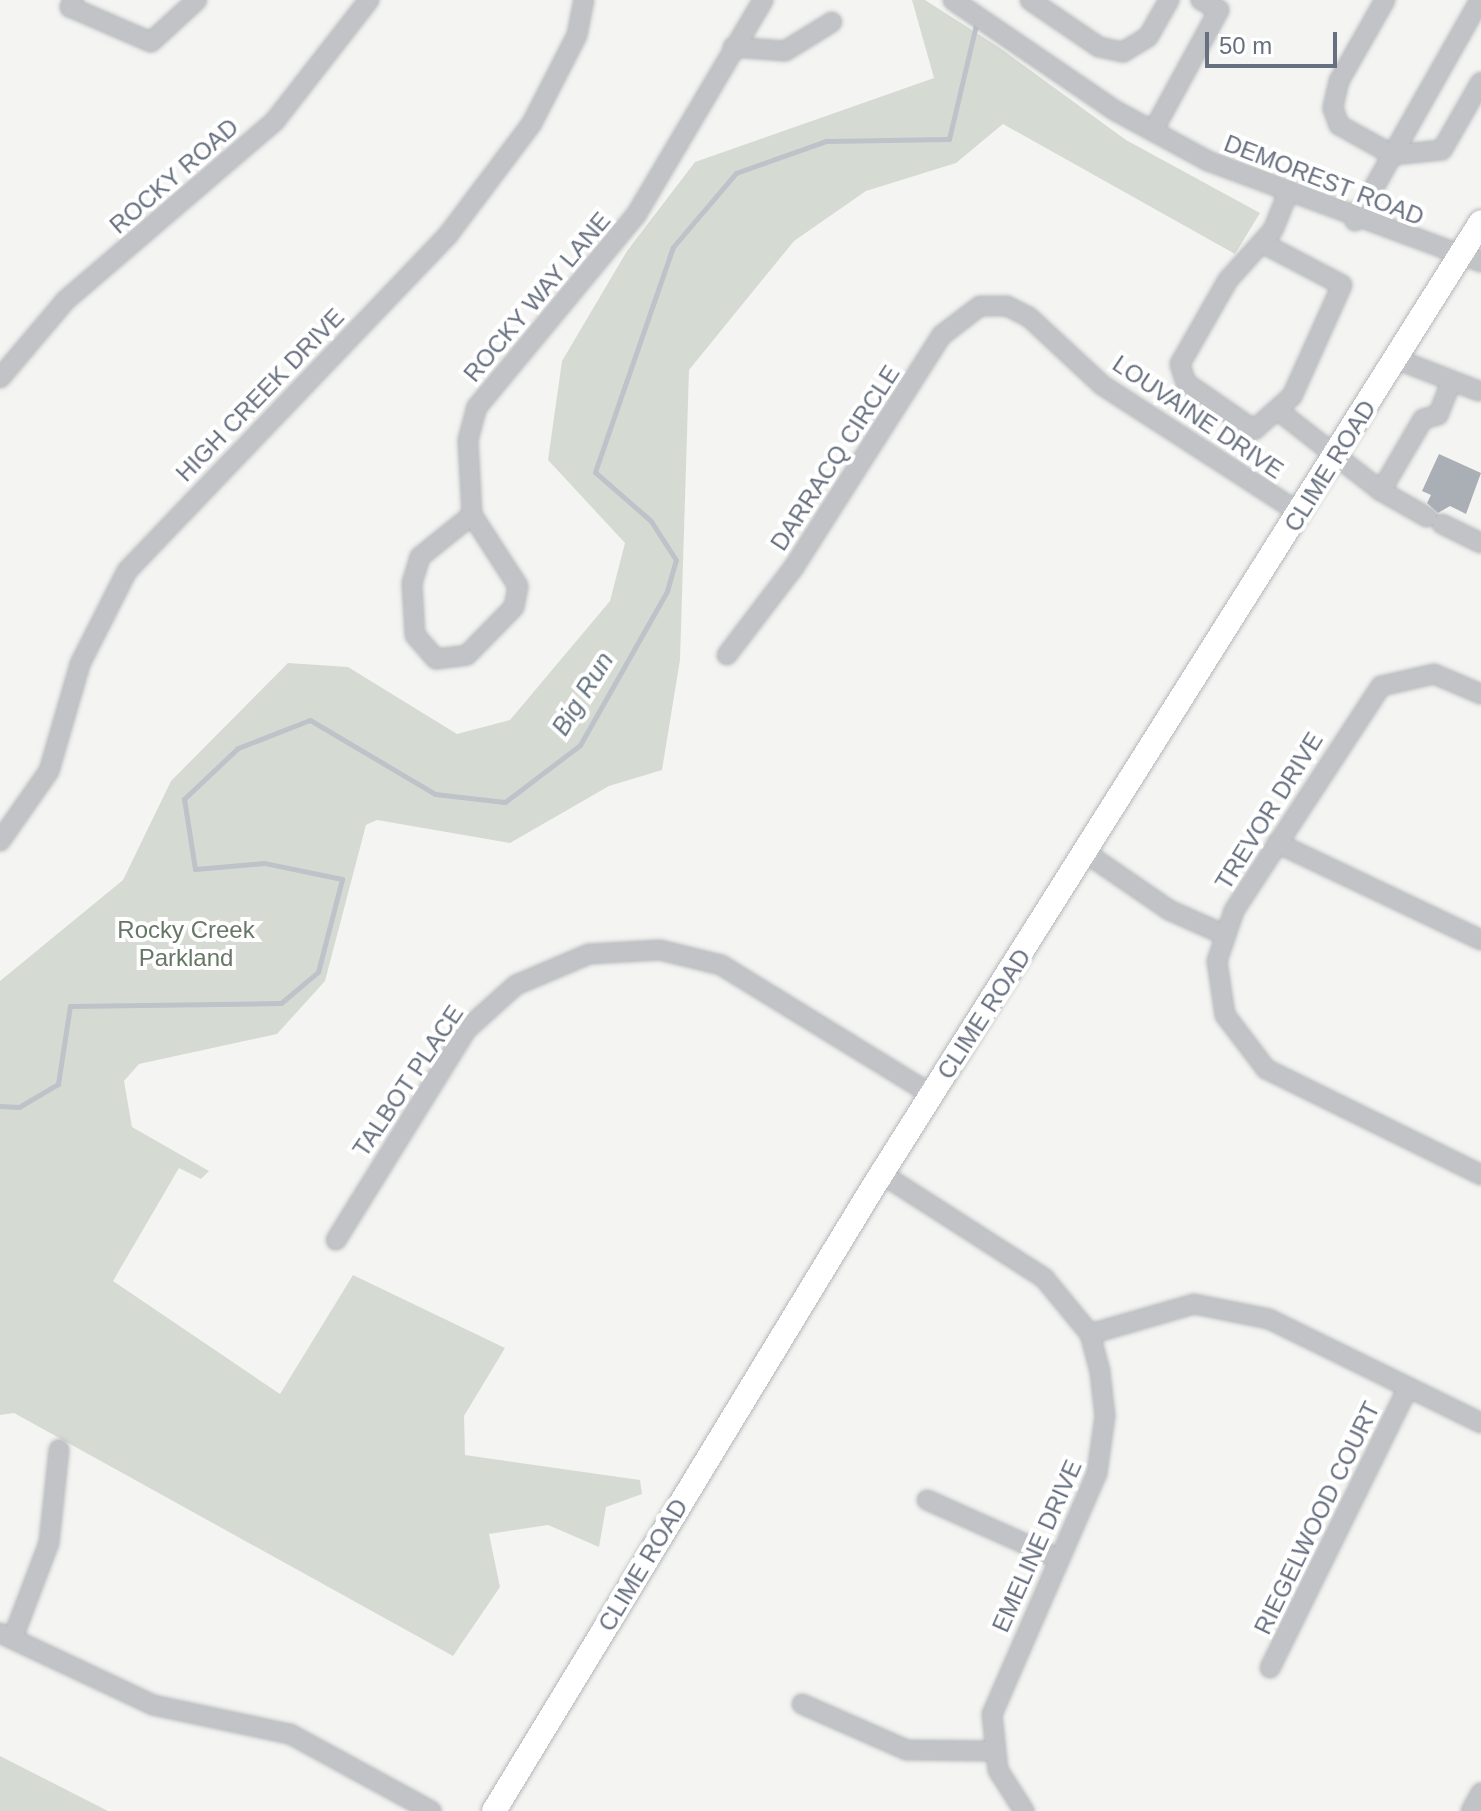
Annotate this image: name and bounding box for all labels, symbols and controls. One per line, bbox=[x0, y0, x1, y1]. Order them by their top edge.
scale bar bbox=[1209, 16, 1341, 66]
text: 50 m bbox=[1219, 32, 1272, 59]
street label: ROCKY ROAD bbox=[104, 112, 244, 240]
street label: DEMOREST ROAD bbox=[1220, 129, 1428, 231]
street label: ROCKY WAY LANE bbox=[457, 206, 617, 388]
street label: HIGH CREEK DRIVE bbox=[170, 302, 350, 488]
street label: LOUVAINE DRIVE bbox=[1107, 349, 1289, 485]
street label: DARRACQ CIRCLE bbox=[764, 360, 906, 556]
street label: CLIME ROAD bbox=[1278, 395, 1382, 537]
water label: Big Run bbox=[545, 647, 621, 741]
street label: TREVOR DRIVE bbox=[1209, 727, 1329, 895]
park label: Rocky Creek Parkland bbox=[117, 916, 255, 972]
street label: CLIME ROAD bbox=[931, 944, 1037, 1084]
street label: TALBOT PLACE bbox=[347, 1000, 469, 1162]
street label: RIEGELWOOD COURT bbox=[1248, 1397, 1386, 1639]
street label: EMELINE DRIVE bbox=[986, 1455, 1088, 1637]
street label: CLIME ROAD bbox=[592, 1494, 694, 1636]

